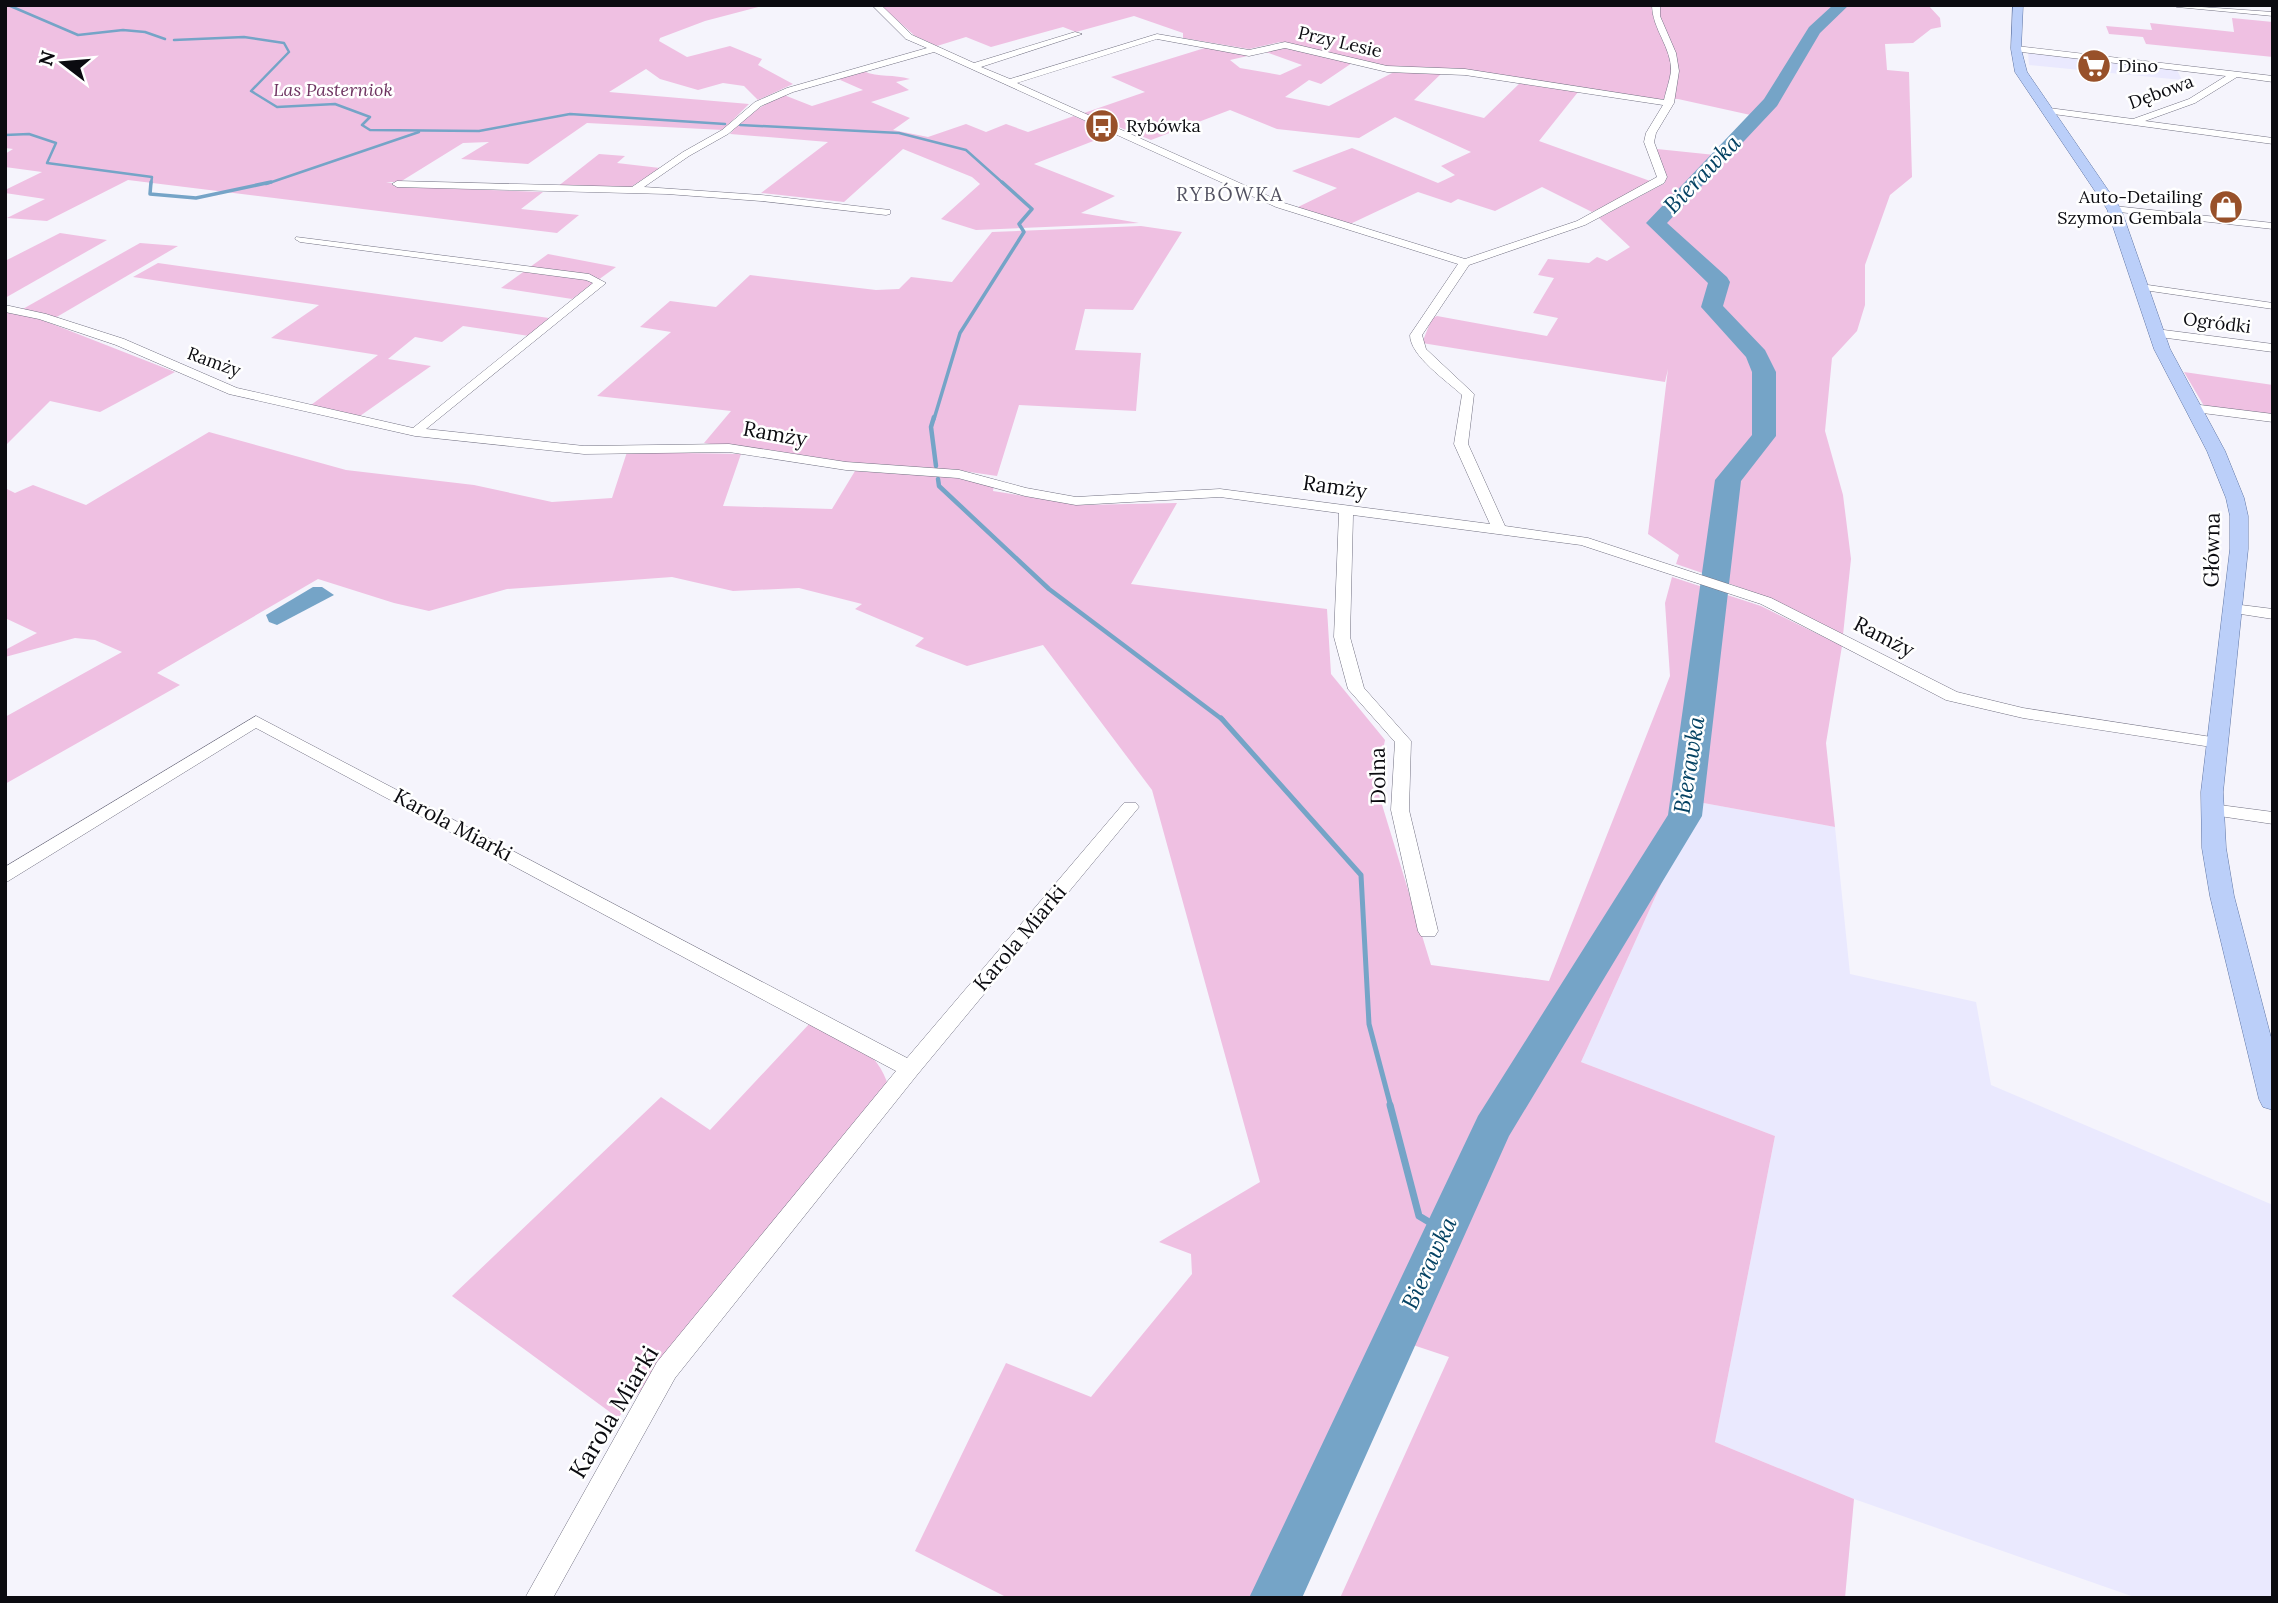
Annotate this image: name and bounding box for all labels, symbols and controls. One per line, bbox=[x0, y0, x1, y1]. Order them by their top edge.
street label: Przy Lesie bbox=[1296, 21, 1385, 62]
north arrow bbox=[28, 28, 98, 98]
supermarket icon: Dino bbox=[2075, 47, 2113, 85]
text: N bbox=[33, 48, 60, 69]
place label: Dino bbox=[2118, 54, 2158, 77]
street label: Dębowa bbox=[2125, 69, 2196, 114]
park label: Las Pasterniok bbox=[273, 78, 393, 101]
bus stop icon: Rybówka bbox=[1083, 107, 1121, 145]
place label: Rybówka bbox=[1126, 114, 1201, 137]
water label: Bierawka bbox=[1657, 128, 1747, 219]
district label: RYBÓWKA bbox=[1176, 182, 1284, 206]
place label: Auto-Detailing Szymon Gembala bbox=[2057, 185, 2203, 229]
shop icon: Auto-Detailing Szymon Gembala bbox=[2207, 188, 2245, 226]
street label: Ogródki bbox=[2182, 307, 2252, 338]
street label: Ramży bbox=[184, 341, 245, 382]
street label: Ramży bbox=[741, 415, 809, 452]
street label: Ramży bbox=[1301, 469, 1369, 504]
street label: Główna bbox=[2197, 512, 2226, 588]
street label: Ramży bbox=[1849, 610, 1919, 663]
water label: Bierawka bbox=[1666, 714, 1711, 816]
street label: Dolna bbox=[1363, 747, 1391, 805]
street label: Karola Miarki bbox=[389, 782, 517, 867]
street label: Karola Miarki bbox=[967, 879, 1072, 996]
water label: Bierawka bbox=[1395, 1212, 1463, 1313]
street label: Karola Miarki bbox=[562, 1340, 665, 1484]

